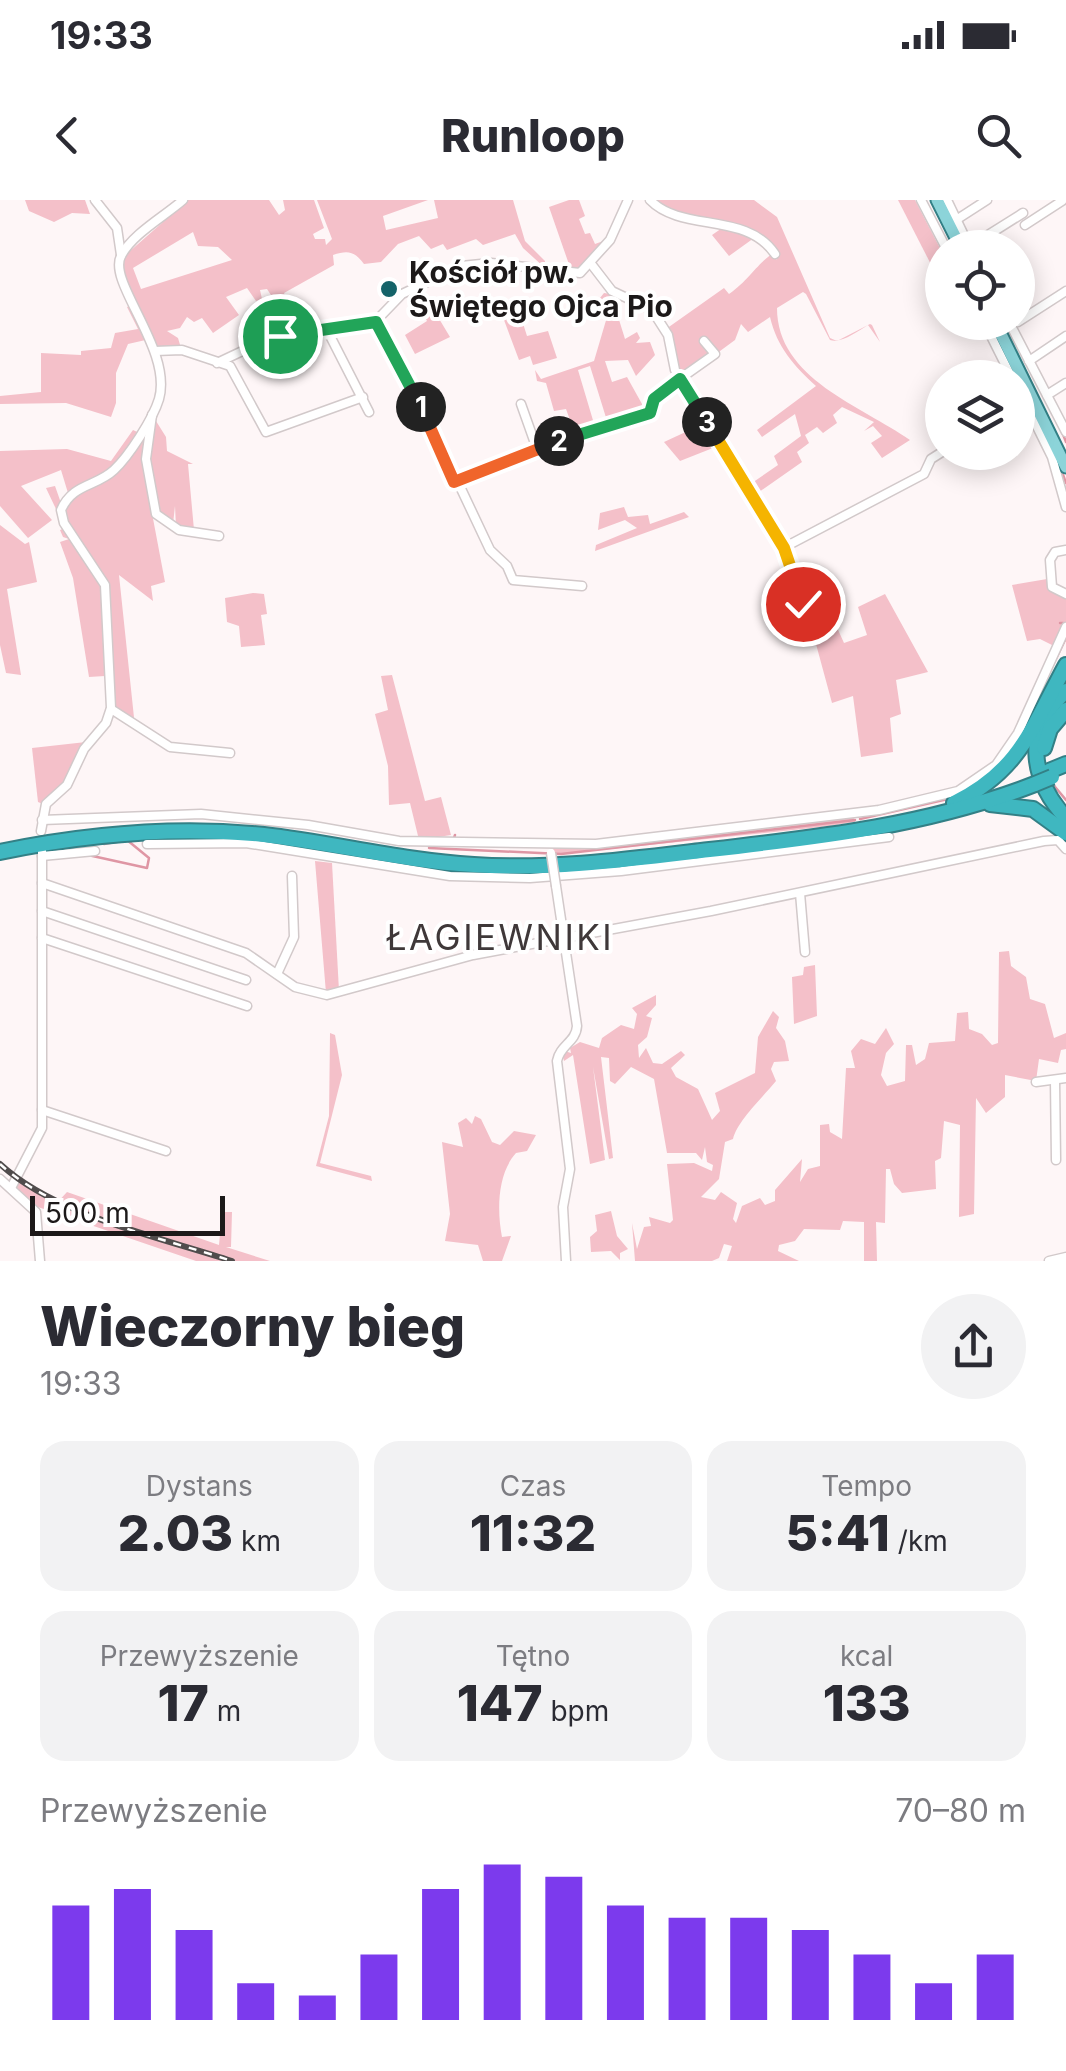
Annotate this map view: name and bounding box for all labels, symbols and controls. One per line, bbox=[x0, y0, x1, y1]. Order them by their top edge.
text: 19:33 bbox=[50, 12, 153, 58]
icon: back bbox=[40, 108, 95, 163]
text: Runloop bbox=[441, 108, 625, 163]
icon: search bbox=[971, 108, 1026, 163]
map controls bbox=[925, 230, 1035, 470]
button: locate bbox=[925, 230, 1035, 340]
place label: Kościół pw. Świętego Ojca Pio bbox=[409, 254, 673, 324]
marker: Kościół pw. Świętego Ojca Pio bbox=[378, 278, 400, 300]
pin bbox=[238, 294, 323, 379]
icon: arrive bbox=[253, 309, 308, 364]
button: layers bbox=[925, 360, 1035, 470]
pin: 1 bbox=[396, 382, 446, 432]
text: 1 bbox=[415, 390, 427, 424]
pin: 3 bbox=[682, 397, 732, 447]
text: 3 bbox=[698, 405, 716, 439]
pin: 2 bbox=[534, 416, 584, 466]
text: 2 bbox=[550, 424, 568, 458]
pin bbox=[761, 562, 846, 647]
icon: check bbox=[776, 577, 831, 632]
district label: ŁAGIEWNIKI bbox=[386, 916, 614, 958]
scale bar bbox=[30, 1191, 225, 1236]
text: 500 m bbox=[45, 1196, 130, 1230]
text: Wieczorny bieg bbox=[40, 1293, 465, 1359]
button: share bbox=[921, 1294, 1026, 1399]
text: 19:33 bbox=[40, 1364, 122, 1403]
text: Dystans bbox=[146, 1469, 253, 1503]
text: Czas bbox=[500, 1469, 566, 1503]
text: Tempo bbox=[821, 1469, 912, 1503]
text: 2.03 bbox=[118, 1503, 233, 1563]
text: 11:32 bbox=[470, 1503, 596, 1563]
text: 5:41 bbox=[786, 1503, 890, 1563]
text: km bbox=[233, 1524, 281, 1558]
text: /km bbox=[890, 1524, 948, 1558]
text: Przewyższenie bbox=[100, 1639, 299, 1673]
text: Tętno bbox=[496, 1639, 570, 1673]
text: kcal bbox=[840, 1639, 893, 1673]
text: 17 bbox=[157, 1673, 209, 1733]
text: 147 bbox=[457, 1673, 543, 1733]
text: 133 bbox=[823, 1673, 911, 1733]
text: m bbox=[209, 1694, 241, 1728]
text: bpm bbox=[543, 1694, 609, 1728]
text: Przewyższenie bbox=[40, 1791, 268, 1830]
text: 70–80 m bbox=[895, 1791, 1026, 1830]

